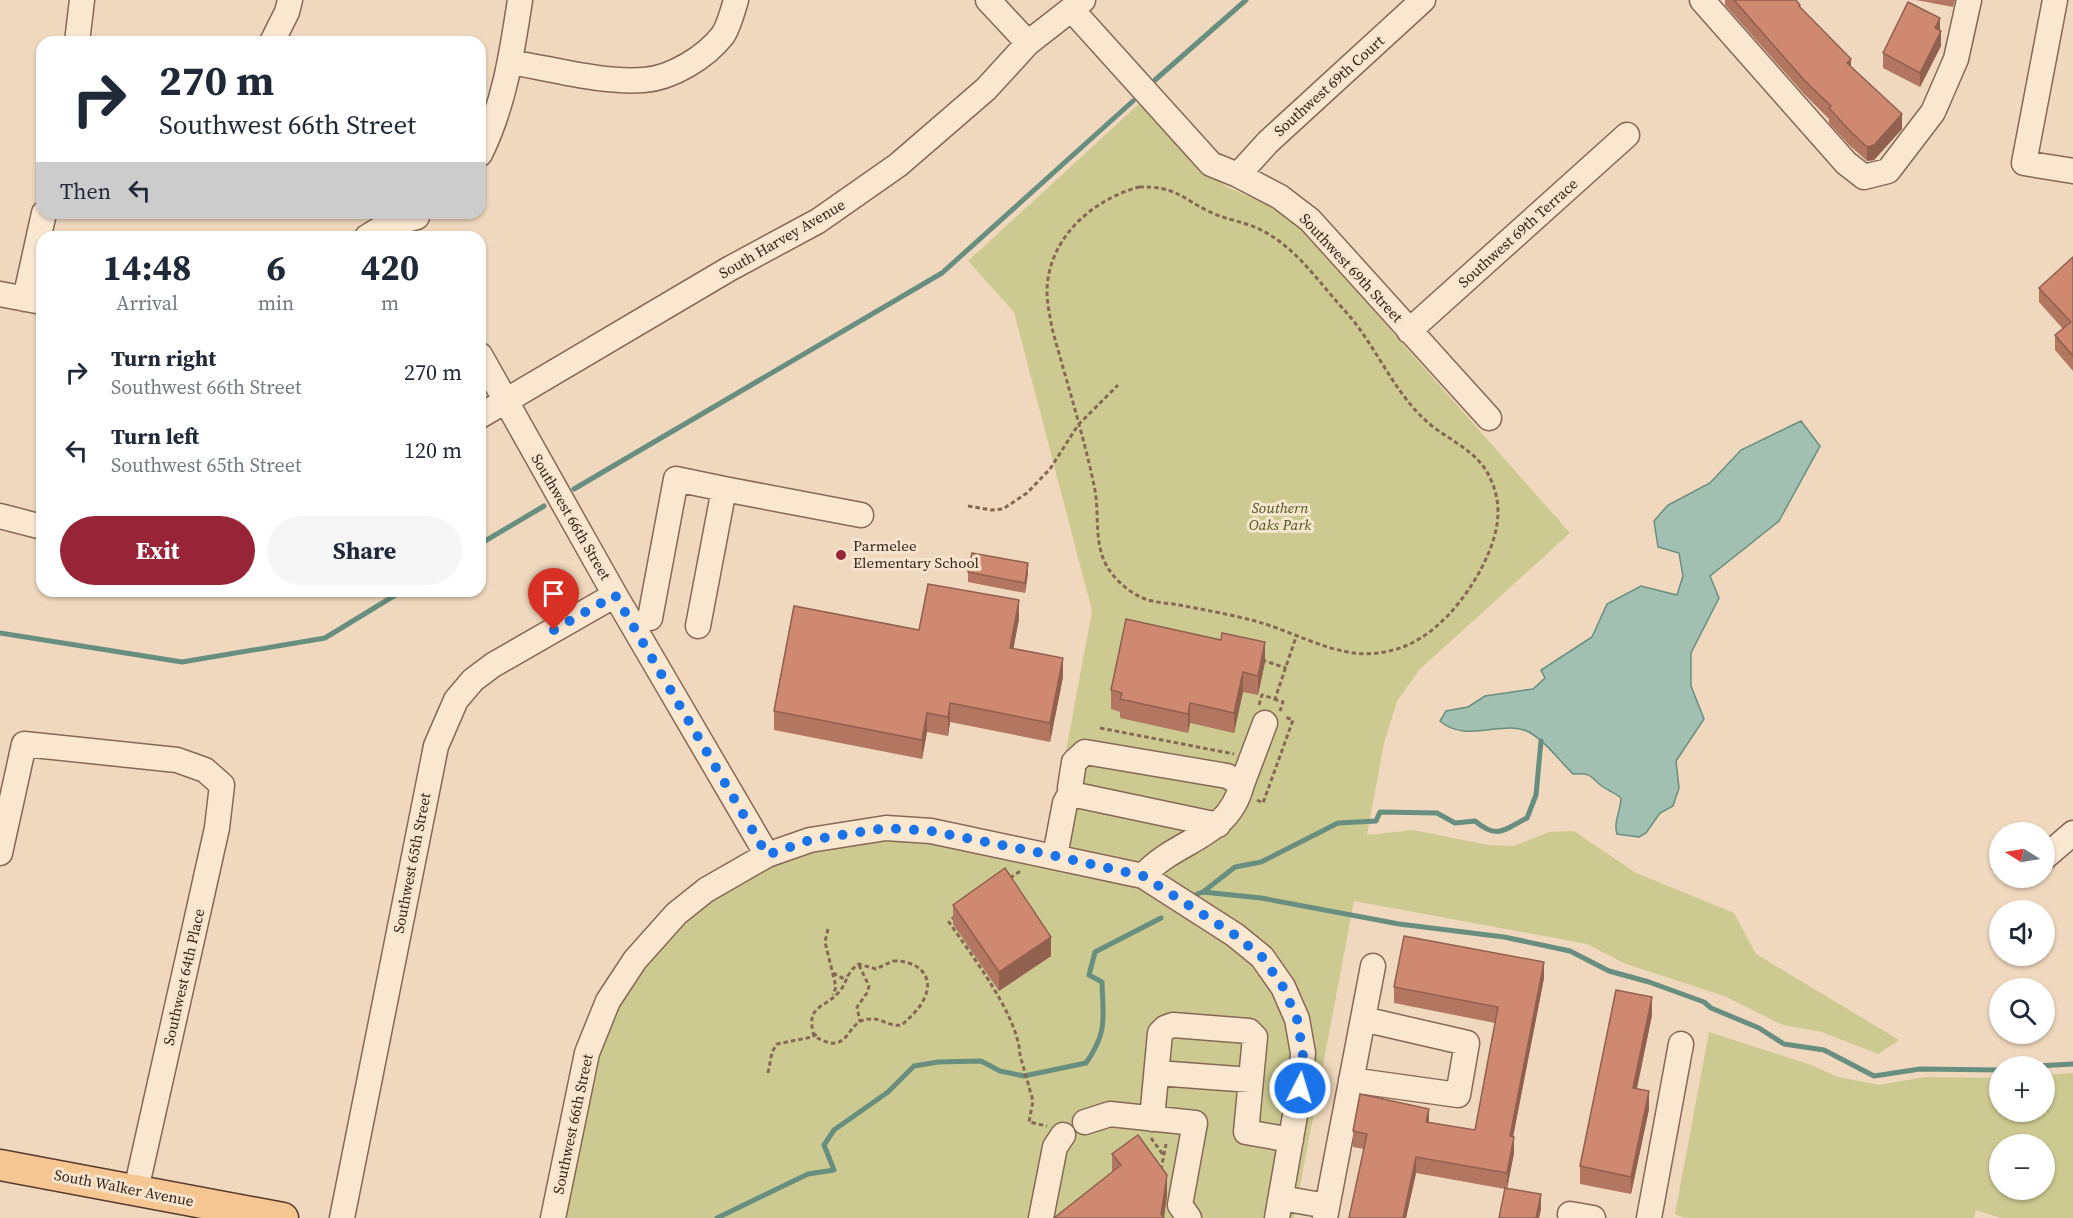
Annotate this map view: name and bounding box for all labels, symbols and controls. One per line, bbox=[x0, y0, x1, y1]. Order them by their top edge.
street label: Southwest 69th Court bbox=[1269, 30, 1388, 141]
text: 270 m bbox=[159, 51, 274, 109]
icon: right bbox=[60, 60, 138, 138]
text: Southwest 66th Street bbox=[159, 106, 416, 143]
street label: Southwest 69th Terrace bbox=[1453, 173, 1582, 292]
icon: left bbox=[123, 174, 156, 207]
text: Then bbox=[60, 176, 111, 206]
street label: South Harvey Avenue bbox=[715, 194, 849, 283]
street label: Southwest 69th Street bbox=[1295, 208, 1408, 327]
text: 14:48 bbox=[103, 243, 191, 292]
text: 6 bbox=[266, 243, 286, 292]
text: 420 bbox=[361, 243, 419, 292]
text: Arrival bbox=[116, 289, 178, 317]
text: min bbox=[258, 289, 294, 317]
text: m bbox=[381, 289, 399, 317]
text: Turn right bbox=[111, 343, 216, 373]
icon: right bbox=[60, 356, 93, 389]
text: 270 m bbox=[404, 357, 462, 387]
text: Southwest 66th Street bbox=[111, 373, 301, 401]
text: Turn left bbox=[111, 421, 199, 451]
icon: left bbox=[60, 434, 93, 467]
text: 120 m bbox=[404, 435, 462, 465]
street label: Southwest 66th Street bbox=[527, 450, 616, 584]
text: Southwest 65th Street bbox=[111, 451, 301, 479]
park label: Southern Oaks Park bbox=[1249, 497, 1312, 535]
button: Exit bbox=[60, 516, 255, 585]
button: Share bbox=[267, 516, 462, 585]
place label: Parmelee Elementary School bbox=[853, 535, 980, 573]
marker: Parmelee Elementary School bbox=[834, 548, 848, 562]
pin bbox=[528, 568, 579, 630]
icon: arrive bbox=[537, 577, 570, 610]
street label: Southwest 65th Street bbox=[388, 791, 435, 935]
north arrow bbox=[1989, 822, 2055, 888]
map controls bbox=[1989, 822, 2055, 1200]
button: sound bbox=[1989, 900, 2055, 966]
street label: Southwest 64th Place bbox=[158, 906, 210, 1047]
button: search bbox=[1989, 978, 2055, 1044]
street label: Southwest 66th Street bbox=[547, 1052, 598, 1196]
position arrow bbox=[1268, 1056, 1332, 1120]
button: + bbox=[1989, 1056, 2055, 1122]
button: − bbox=[1989, 1134, 2055, 1200]
street label: South Walker Avenue bbox=[53, 1164, 196, 1211]

